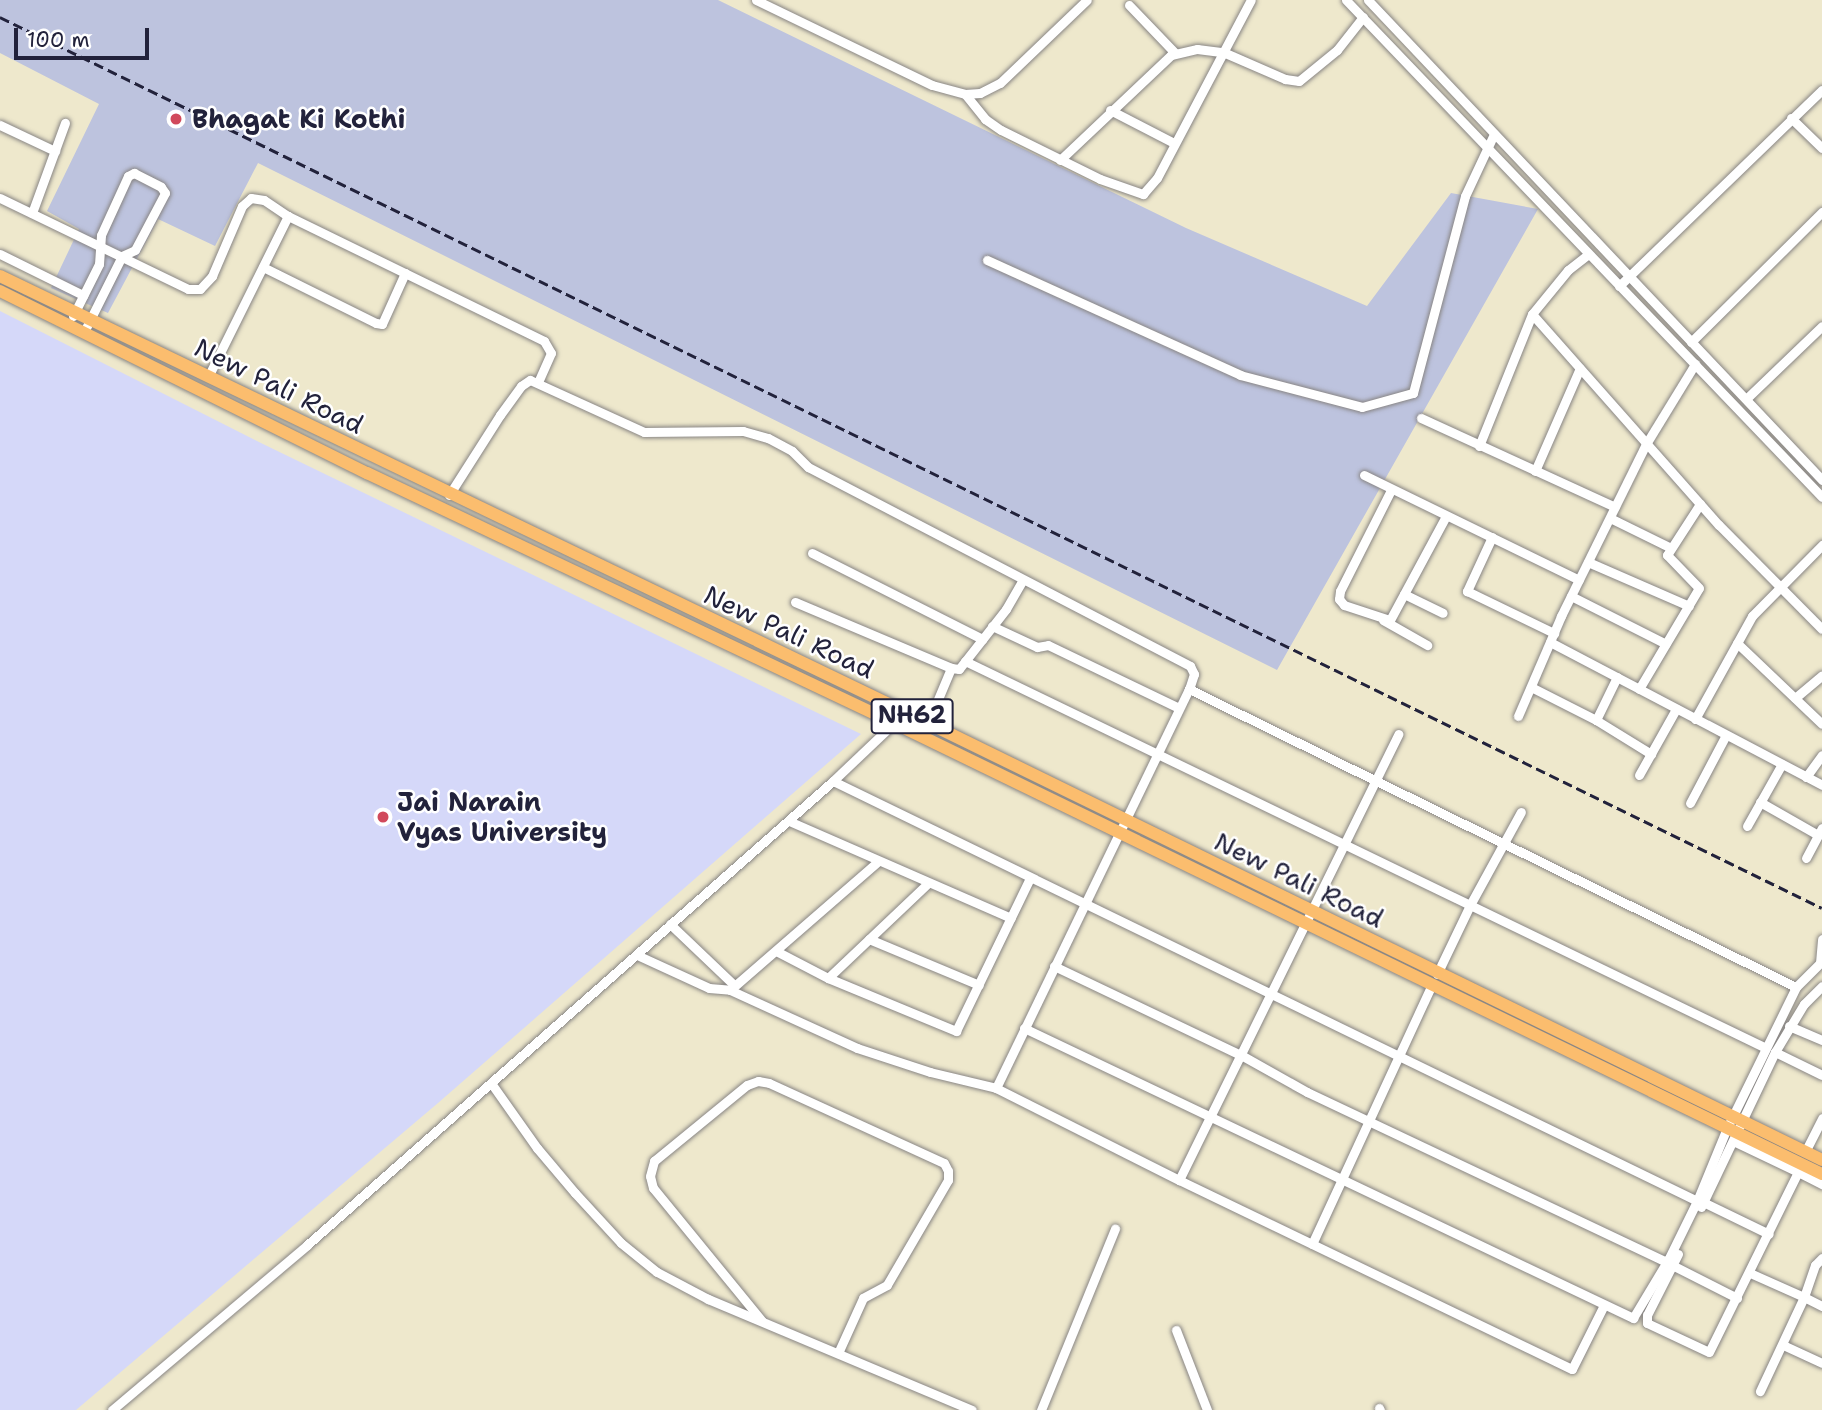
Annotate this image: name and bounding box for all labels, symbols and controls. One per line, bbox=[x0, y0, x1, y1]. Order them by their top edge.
scale bar bbox=[18, 14, 152, 58]
text: 100 m bbox=[27, 26, 90, 54]
place label: Bhagat Ki Kothi bbox=[192, 103, 406, 135]
marker: Bhagat Ki Kothi bbox=[166, 109, 186, 129]
street label: New Pali Road bbox=[189, 332, 369, 440]
street label: New Pali Road bbox=[699, 579, 879, 685]
road number: NH62 bbox=[870, 696, 954, 736]
place label: Jai Narain Vyas University bbox=[397, 786, 607, 848]
marker: Jai Narain Vyas University bbox=[375, 809, 391, 825]
street label: New Pali Road bbox=[1209, 826, 1389, 934]

